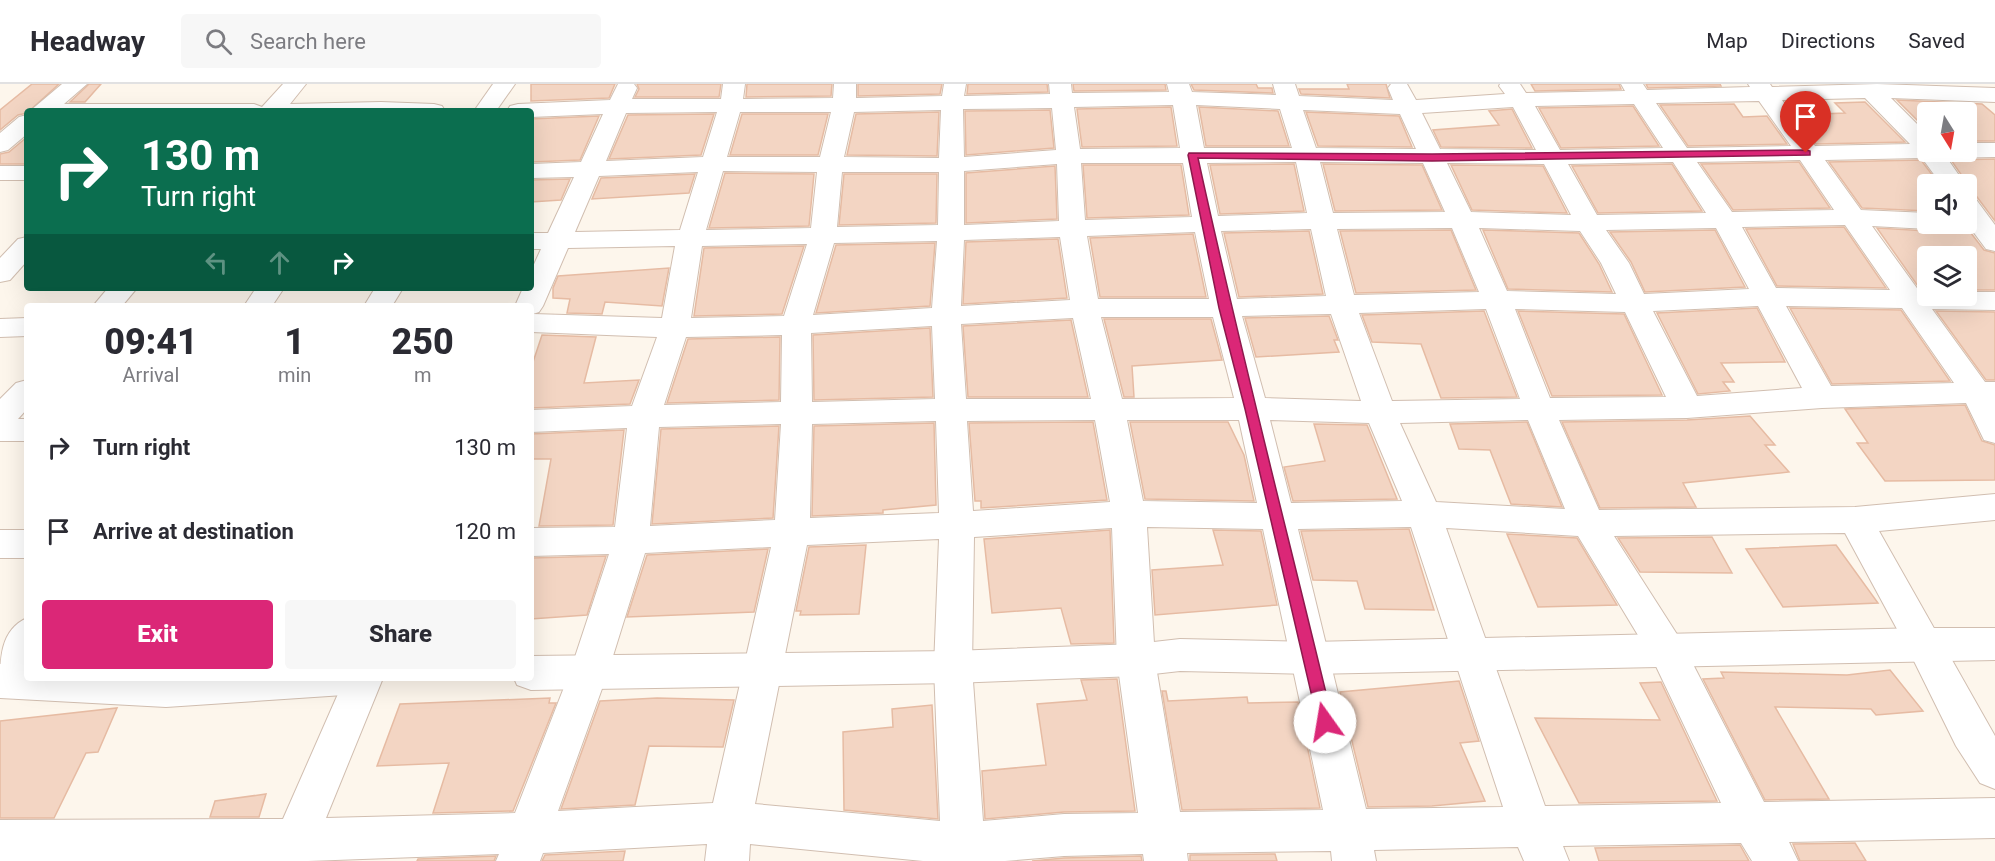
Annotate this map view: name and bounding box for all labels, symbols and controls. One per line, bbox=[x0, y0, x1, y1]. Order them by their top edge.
search box bbox=[181, 14, 601, 68]
text: Headway bbox=[30, 25, 145, 58]
icon: search bbox=[202, 25, 235, 58]
text: Search here bbox=[250, 29, 366, 54]
text: Map bbox=[1706, 29, 1748, 53]
text: Directions bbox=[1781, 29, 1875, 53]
text: Saved bbox=[1908, 29, 1965, 53]
pin bbox=[1780, 91, 1831, 153]
icon: arrive bbox=[1789, 100, 1822, 133]
north arrow bbox=[1917, 102, 1977, 162]
map controls bbox=[1917, 102, 1977, 306]
text: 130 m bbox=[141, 131, 260, 180]
icon: right bbox=[42, 132, 120, 210]
button: sound bbox=[1917, 174, 1977, 234]
text: Turn right bbox=[141, 181, 256, 213]
icon: left bbox=[200, 246, 233, 279]
icon: ahead bbox=[263, 246, 296, 279]
icon: right bbox=[326, 246, 359, 279]
button: layers bbox=[1917, 246, 1977, 306]
text: 09:41 bbox=[104, 321, 198, 363]
text: 1 bbox=[284, 321, 305, 363]
text: 250 bbox=[392, 321, 454, 363]
text: Arrival bbox=[123, 363, 179, 387]
text: min bbox=[278, 363, 311, 387]
text: m bbox=[414, 363, 431, 387]
icon: right bbox=[42, 431, 75, 464]
text: Turn right bbox=[93, 435, 190, 460]
text: 130 m bbox=[454, 435, 516, 460]
icon: arrive bbox=[42, 515, 75, 548]
text: Arrive at destination bbox=[93, 519, 294, 544]
text: 120 m bbox=[454, 519, 516, 544]
button: Exit bbox=[42, 600, 273, 669]
button: Share bbox=[285, 600, 516, 669]
position arrow bbox=[1293, 690, 1357, 754]

